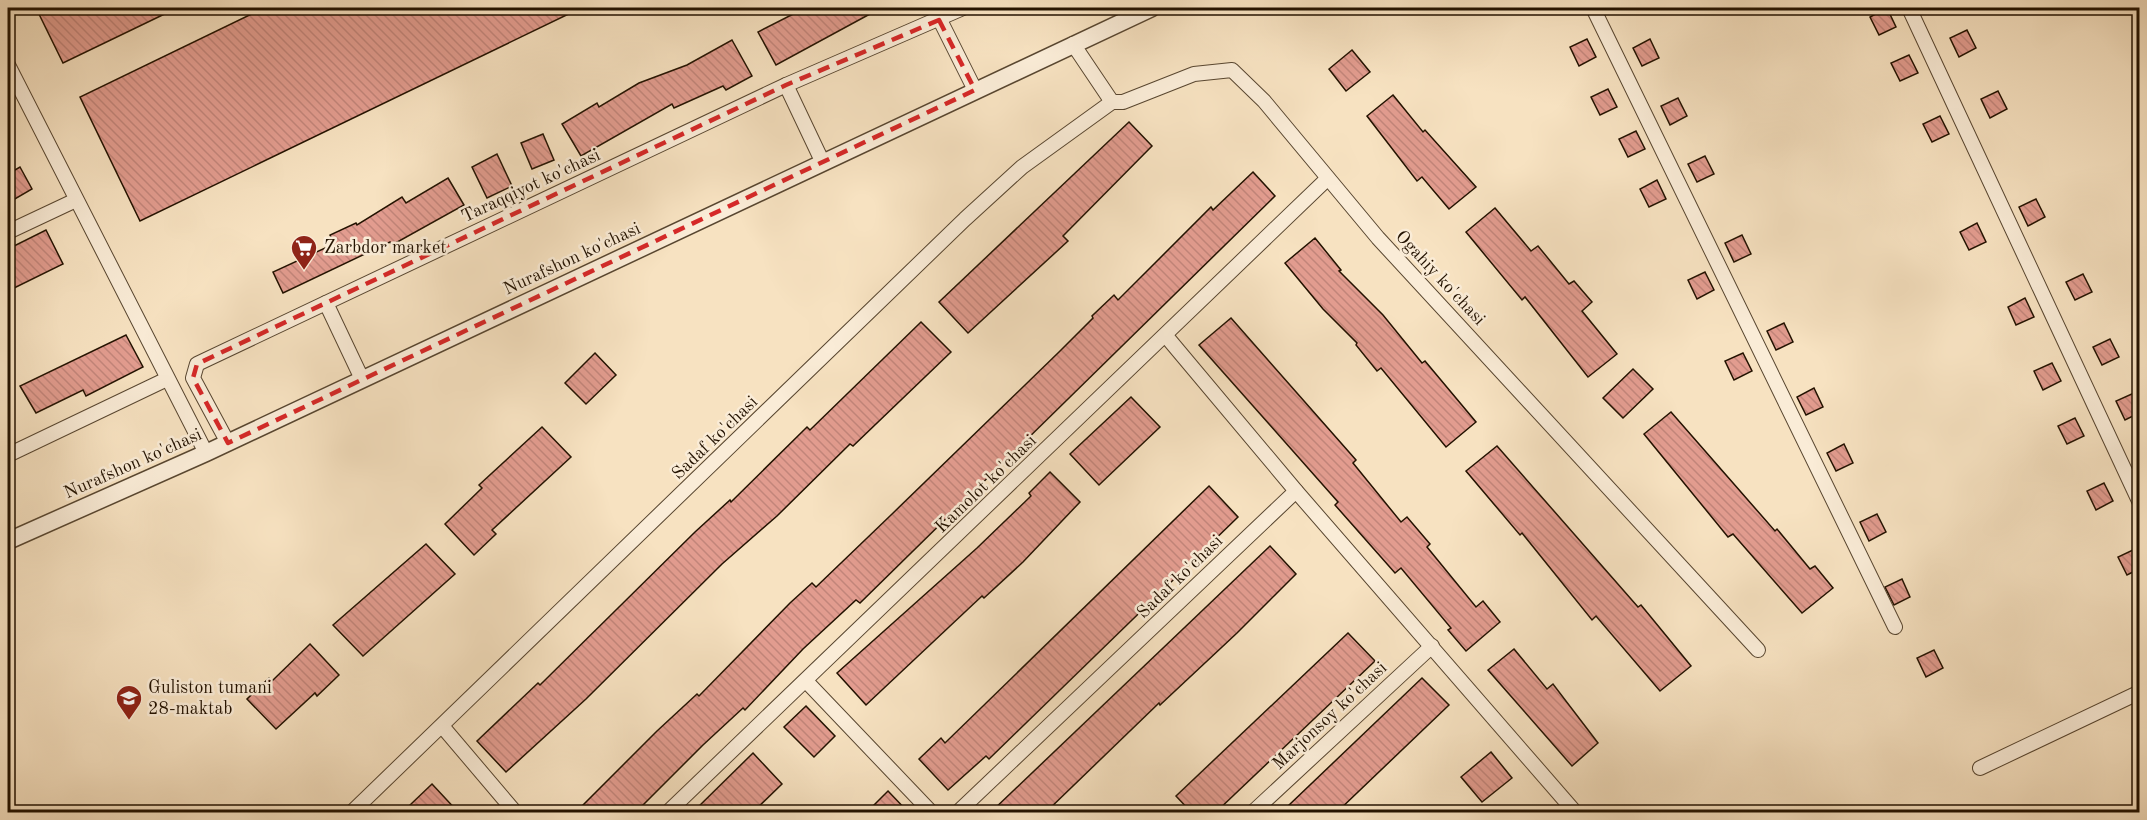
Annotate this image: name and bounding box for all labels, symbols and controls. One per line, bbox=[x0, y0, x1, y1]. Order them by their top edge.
street label: Taraqqiyot ko'chasi bbox=[459, 146, 603, 226]
street label: Nurafshon ko'chasi bbox=[501, 219, 643, 299]
street label: Ogahiy ko'chasi bbox=[1392, 227, 1488, 329]
supermarket icon: Zarbdor market bbox=[289, 233, 319, 271]
place label: Zarbdor market bbox=[324, 239, 446, 257]
street label: Sadaf ko'chasi bbox=[669, 393, 761, 483]
street label: Nurafshon ko'chasi bbox=[61, 425, 205, 502]
street label: Kamolot ko'chasi bbox=[932, 431, 1040, 537]
street label: Sadaf ko'chasi bbox=[1134, 532, 1226, 622]
street label: Marjonsoy ko'chasi bbox=[1269, 659, 1391, 773]
place label: Guliston tumani 28-maktab bbox=[148, 679, 272, 718]
school or university icon: Guliston tumani 28-maktab bbox=[114, 683, 144, 721]

